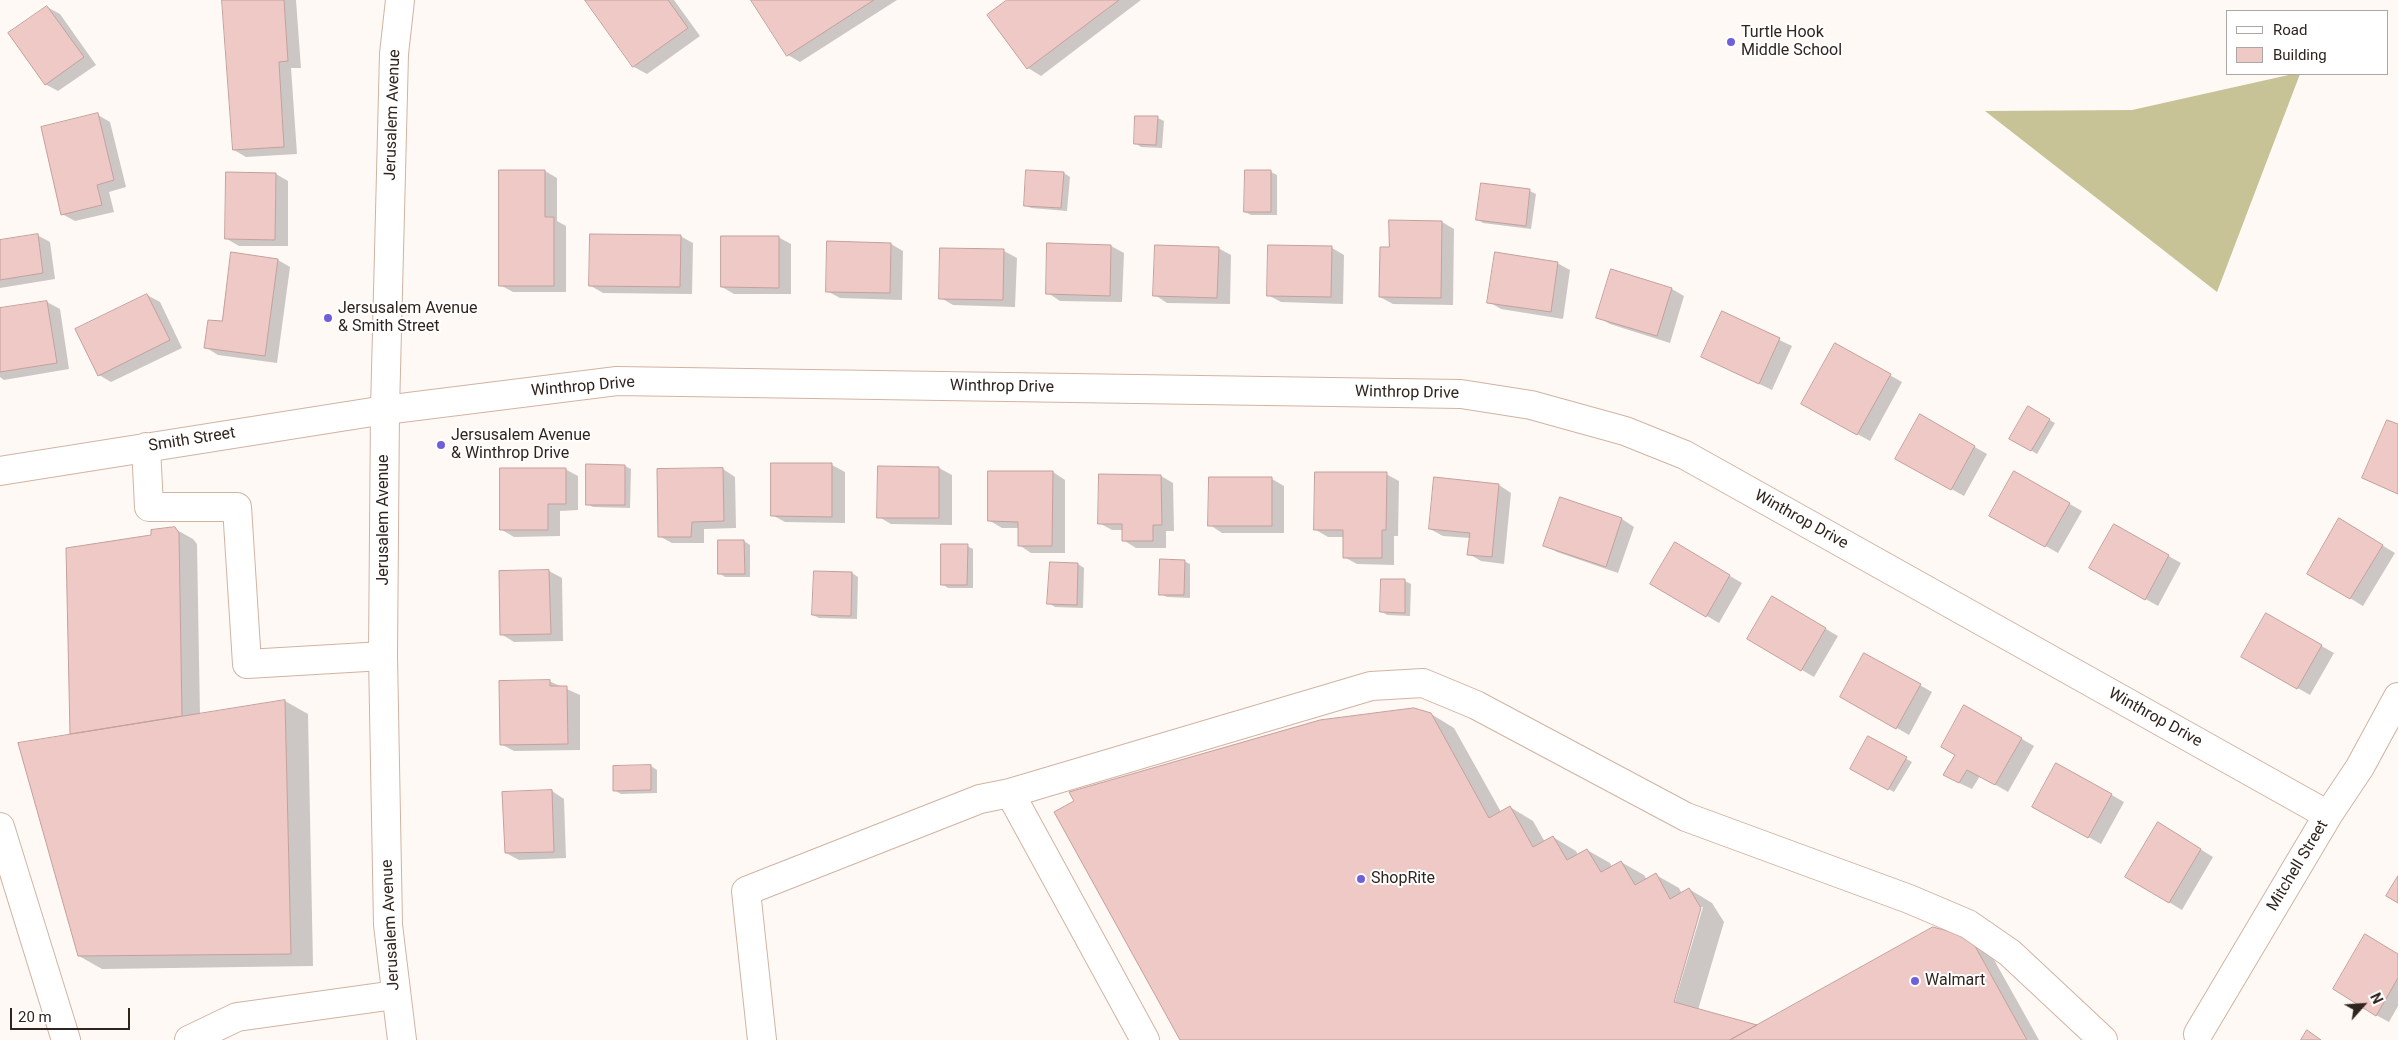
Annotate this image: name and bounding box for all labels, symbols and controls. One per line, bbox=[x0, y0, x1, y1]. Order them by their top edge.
legend bbox=[2226, 10, 2388, 75]
text: Road bbox=[2273, 21, 2307, 39]
place label: Turtle Hook Middle School bbox=[1741, 23, 1842, 61]
marker: Turtle Hook Middle School bbox=[1725, 36, 1737, 48]
text: Building bbox=[2273, 46, 2327, 64]
street label: Jerusalem Avenue bbox=[381, 49, 405, 181]
place label: Jersusalem Avenue & Smith Street bbox=[338, 299, 477, 337]
marker: Jersusalem Avenue & Smith Street bbox=[322, 312, 334, 324]
street label: Winthrop Drive bbox=[530, 373, 636, 401]
street label: Winthrop Drive bbox=[950, 376, 1054, 398]
street label: Winthrop Drive bbox=[1355, 382, 1459, 404]
street label: Smith Street bbox=[147, 424, 237, 456]
place label: Jersusalem Avenue & Winthrop Drive bbox=[451, 426, 590, 464]
marker: Jersusalem Avenue & Winthrop Drive bbox=[435, 439, 447, 451]
street label: Jerusalem Avenue bbox=[374, 454, 394, 586]
street label: Winthrop Drive bbox=[1751, 486, 1851, 554]
street label: Winthrop Drive bbox=[2105, 684, 2205, 752]
street label: Mitchell Street bbox=[2263, 817, 2333, 915]
street label: Jerusalem Avenue bbox=[378, 859, 404, 991]
place label: ShopRite bbox=[1371, 869, 1435, 889]
marker: ShopRite bbox=[1355, 873, 1367, 885]
place label: Walmart bbox=[1925, 971, 1985, 991]
marker: Walmart bbox=[1909, 975, 1921, 987]
north arrow bbox=[2338, 980, 2388, 1030]
text: N bbox=[2367, 990, 2386, 1006]
scale bar bbox=[12, 998, 132, 1030]
text: 20 m bbox=[18, 1008, 52, 1026]

